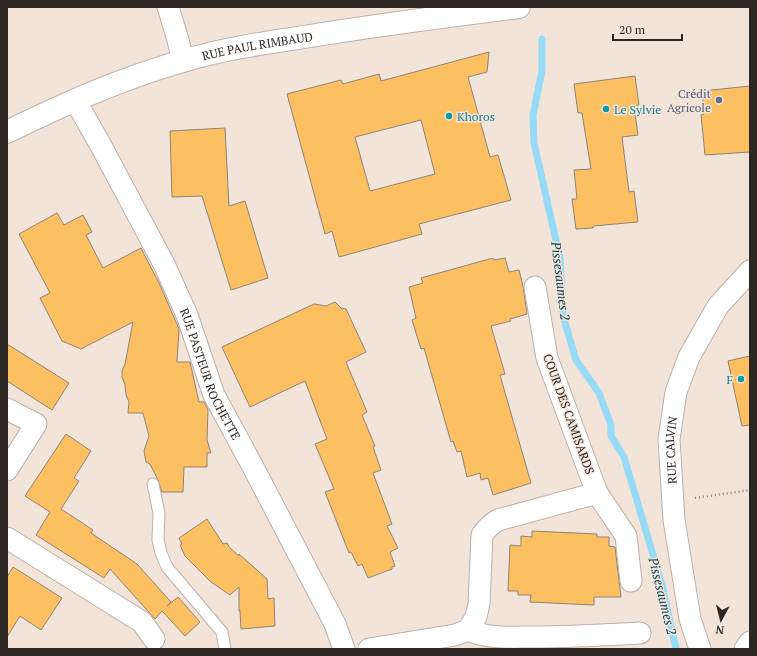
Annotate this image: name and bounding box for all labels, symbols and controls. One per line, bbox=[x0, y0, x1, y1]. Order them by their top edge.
scale bar bbox=[613, 16, 682, 42]
text: 20 m bbox=[619, 22, 646, 37]
street label: RUE PAUL RIMBAUD bbox=[200, 28, 314, 63]
place label: Crédit Agricole bbox=[667, 86, 712, 115]
marker: Crédit Agricole bbox=[714, 95, 724, 105]
place label: Le Sylvie bbox=[614, 102, 661, 117]
marker: Le Sylvie bbox=[601, 104, 611, 114]
place label: Khoros bbox=[457, 109, 495, 124]
marker: Khoros bbox=[444, 111, 454, 121]
water label: Pissesaumes 2 bbox=[547, 240, 575, 322]
street label: RUE PASTEUR ROCHETTE bbox=[177, 305, 244, 442]
street label: COUR DES CAMISARDS bbox=[540, 352, 598, 476]
place label: F bbox=[726, 372, 733, 387]
marker: F bbox=[736, 374, 746, 384]
street label: RUE CALVIN bbox=[661, 415, 680, 484]
water label: Pissesaumes 2 bbox=[644, 554, 681, 637]
north arrow bbox=[701, 600, 741, 640]
text: N bbox=[714, 622, 725, 637]

